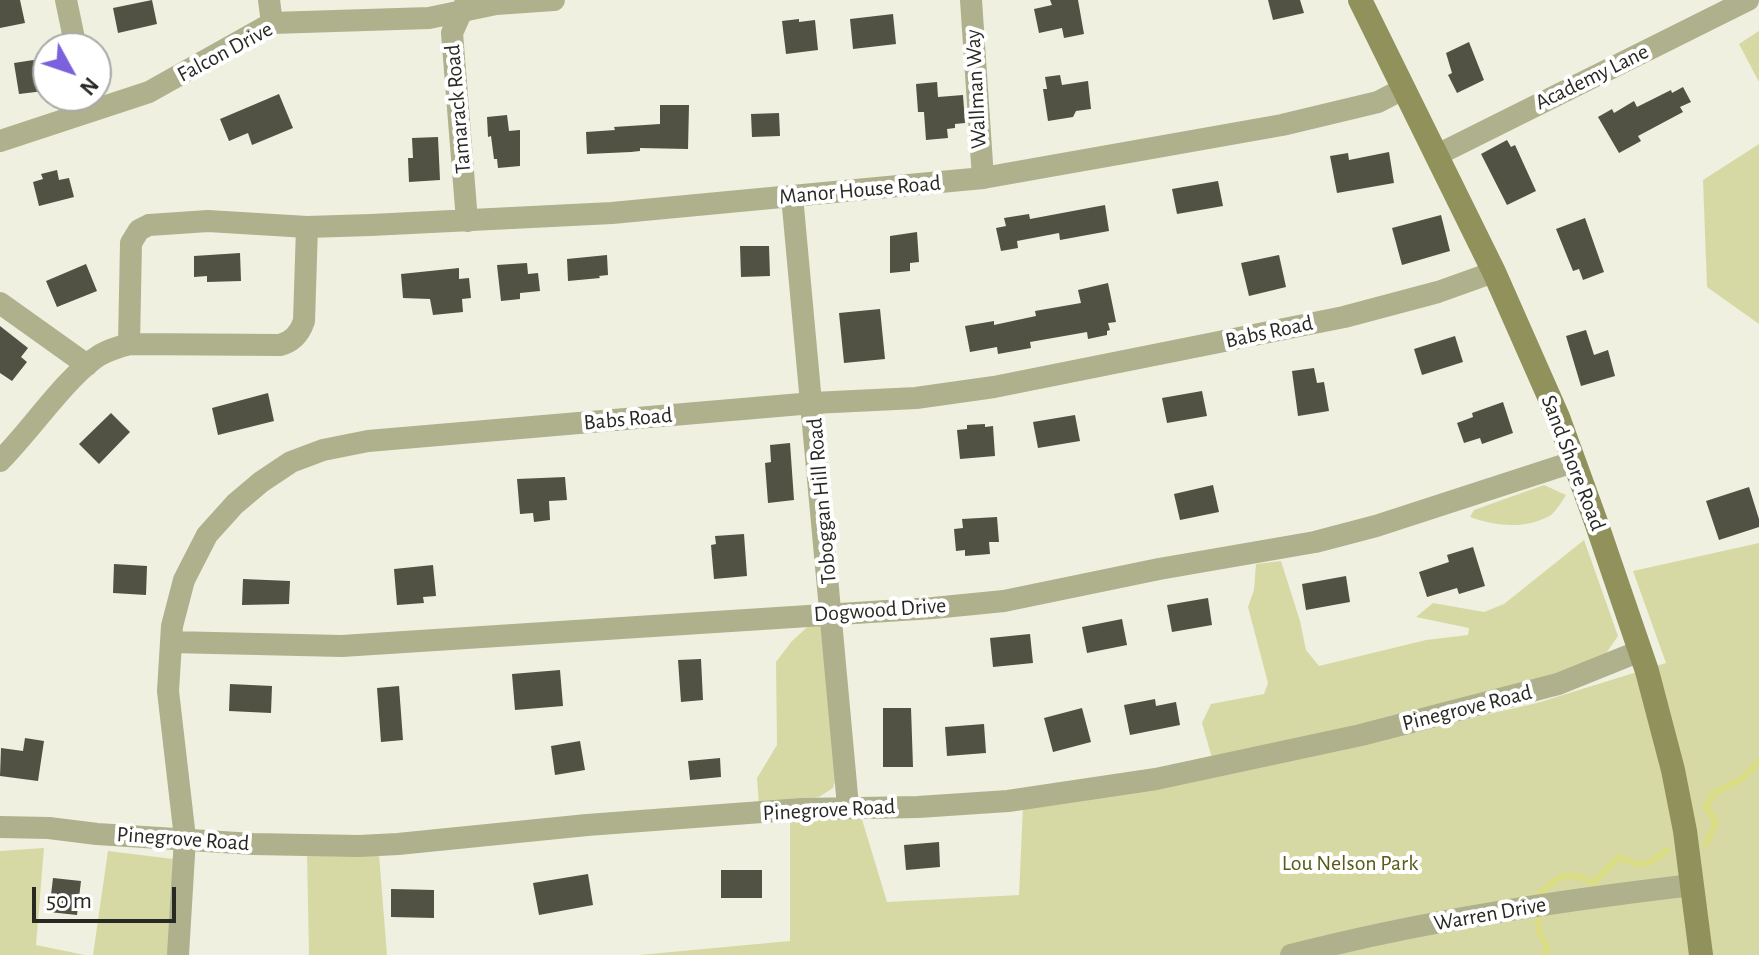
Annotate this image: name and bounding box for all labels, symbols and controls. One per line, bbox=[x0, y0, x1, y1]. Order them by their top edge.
street label: Falcon Drive bbox=[173, 16, 277, 88]
street label: Wallman Way bbox=[960, 29, 992, 149]
north arrow bbox=[32, 32, 112, 112]
street label: Academy Lane bbox=[1531, 38, 1653, 116]
street label: Tamarack Road bbox=[439, 43, 477, 175]
text: N bbox=[76, 73, 102, 99]
street label: Manor House Road bbox=[778, 170, 942, 210]
street label: Babs Road bbox=[1223, 310, 1315, 354]
street label: Sand Shore Road bbox=[1535, 391, 1611, 535]
street label: Babs Road bbox=[583, 402, 673, 436]
street label: Toboggan Hill Road bbox=[802, 417, 842, 585]
street label: Dogwood Drive bbox=[813, 592, 947, 628]
street label: Pinegrove Road bbox=[1399, 679, 1535, 737]
street label: Pinegrove Road bbox=[762, 793, 896, 827]
street label: Pinegrove Road bbox=[116, 821, 250, 857]
park label: Lou Nelson Park bbox=[1282, 850, 1418, 876]
scale bar bbox=[36, 871, 180, 921]
text: 50 m bbox=[46, 889, 92, 913]
street label: Warren Drive bbox=[1432, 891, 1548, 937]

